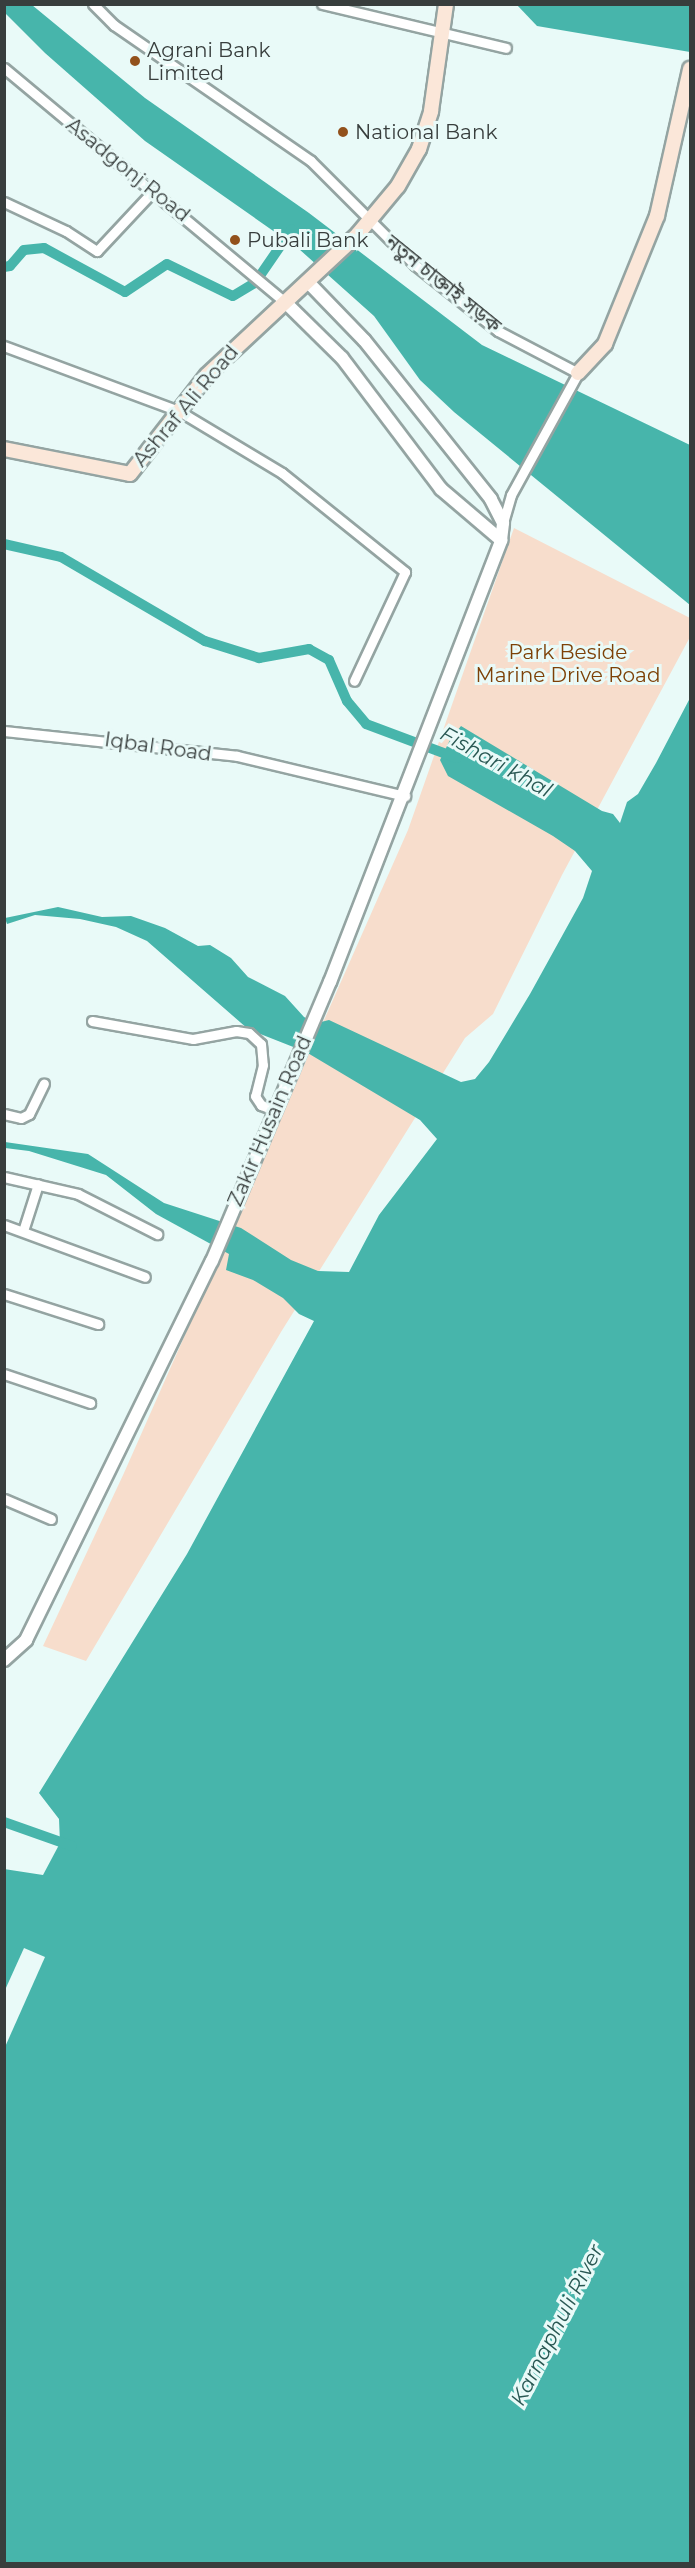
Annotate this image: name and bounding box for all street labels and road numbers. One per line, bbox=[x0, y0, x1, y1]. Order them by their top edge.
street label: Asadgonj Road bbox=[61, 113, 195, 227]
street label: নতুন চাক্তাই সড়ক bbox=[380, 230, 506, 338]
street label: Ashraf Ali Road bbox=[128, 340, 244, 472]
street label: Iqbal Road bbox=[103, 728, 213, 766]
street label: Zakir Husain Road bbox=[223, 1032, 317, 1210]

